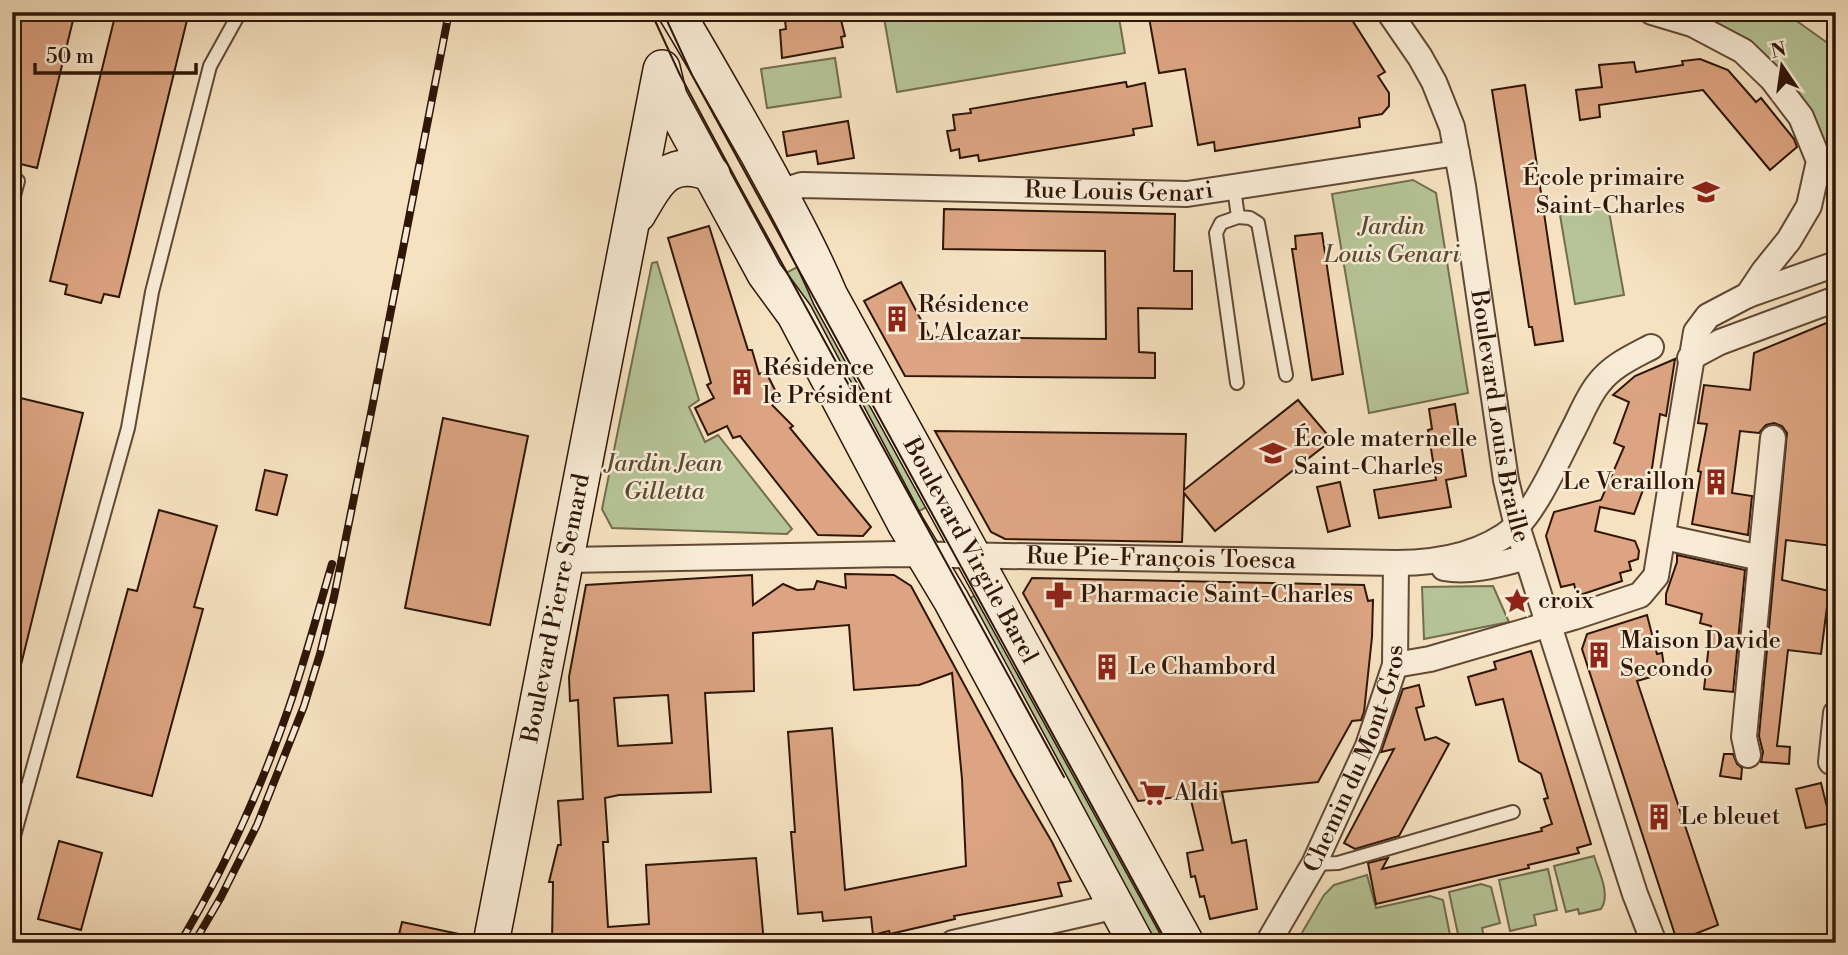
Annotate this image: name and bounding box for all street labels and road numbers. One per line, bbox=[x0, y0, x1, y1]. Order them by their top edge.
street label: Rue Louis Genari bbox=[1024, 175, 1215, 210]
street label: Boulevard Louis Braille bbox=[1463, 287, 1536, 547]
street label: Boulevard Virgile Barel bbox=[896, 432, 1044, 669]
street label: Boulevard Pierre Semard bbox=[515, 471, 597, 746]
street label: Rue Pie-François Toesca bbox=[1026, 541, 1297, 576]
street label: Chemin du Mont-Gros bbox=[1297, 645, 1410, 877]

